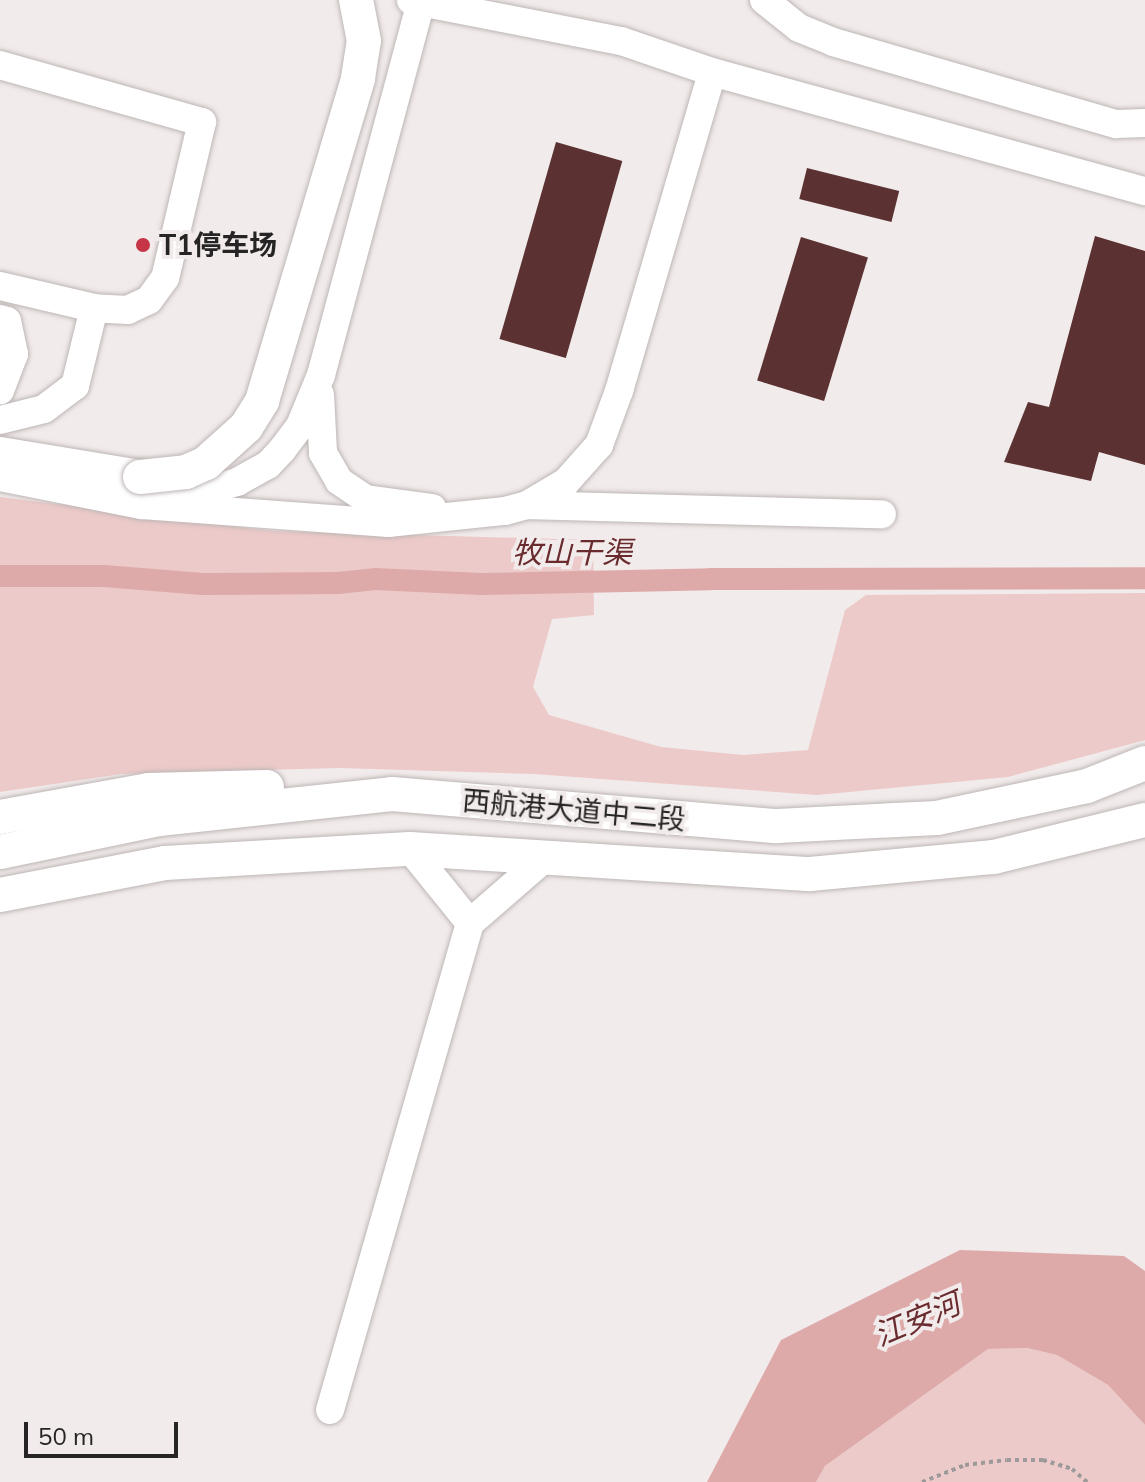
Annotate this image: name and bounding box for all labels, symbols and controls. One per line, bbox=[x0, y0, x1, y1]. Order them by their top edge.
place label: T1停车场 bbox=[159, 228, 277, 262]
marker: T1停车场 bbox=[134, 236, 152, 254]
water label: 牧山干渠 bbox=[512, 534, 632, 570]
street label: 西航港大道中二段 bbox=[461, 784, 687, 836]
water label: 江安河 bbox=[869, 1285, 965, 1353]
scale bar bbox=[28, 1406, 182, 1456]
text: 50 m bbox=[38, 1421, 94, 1451]

